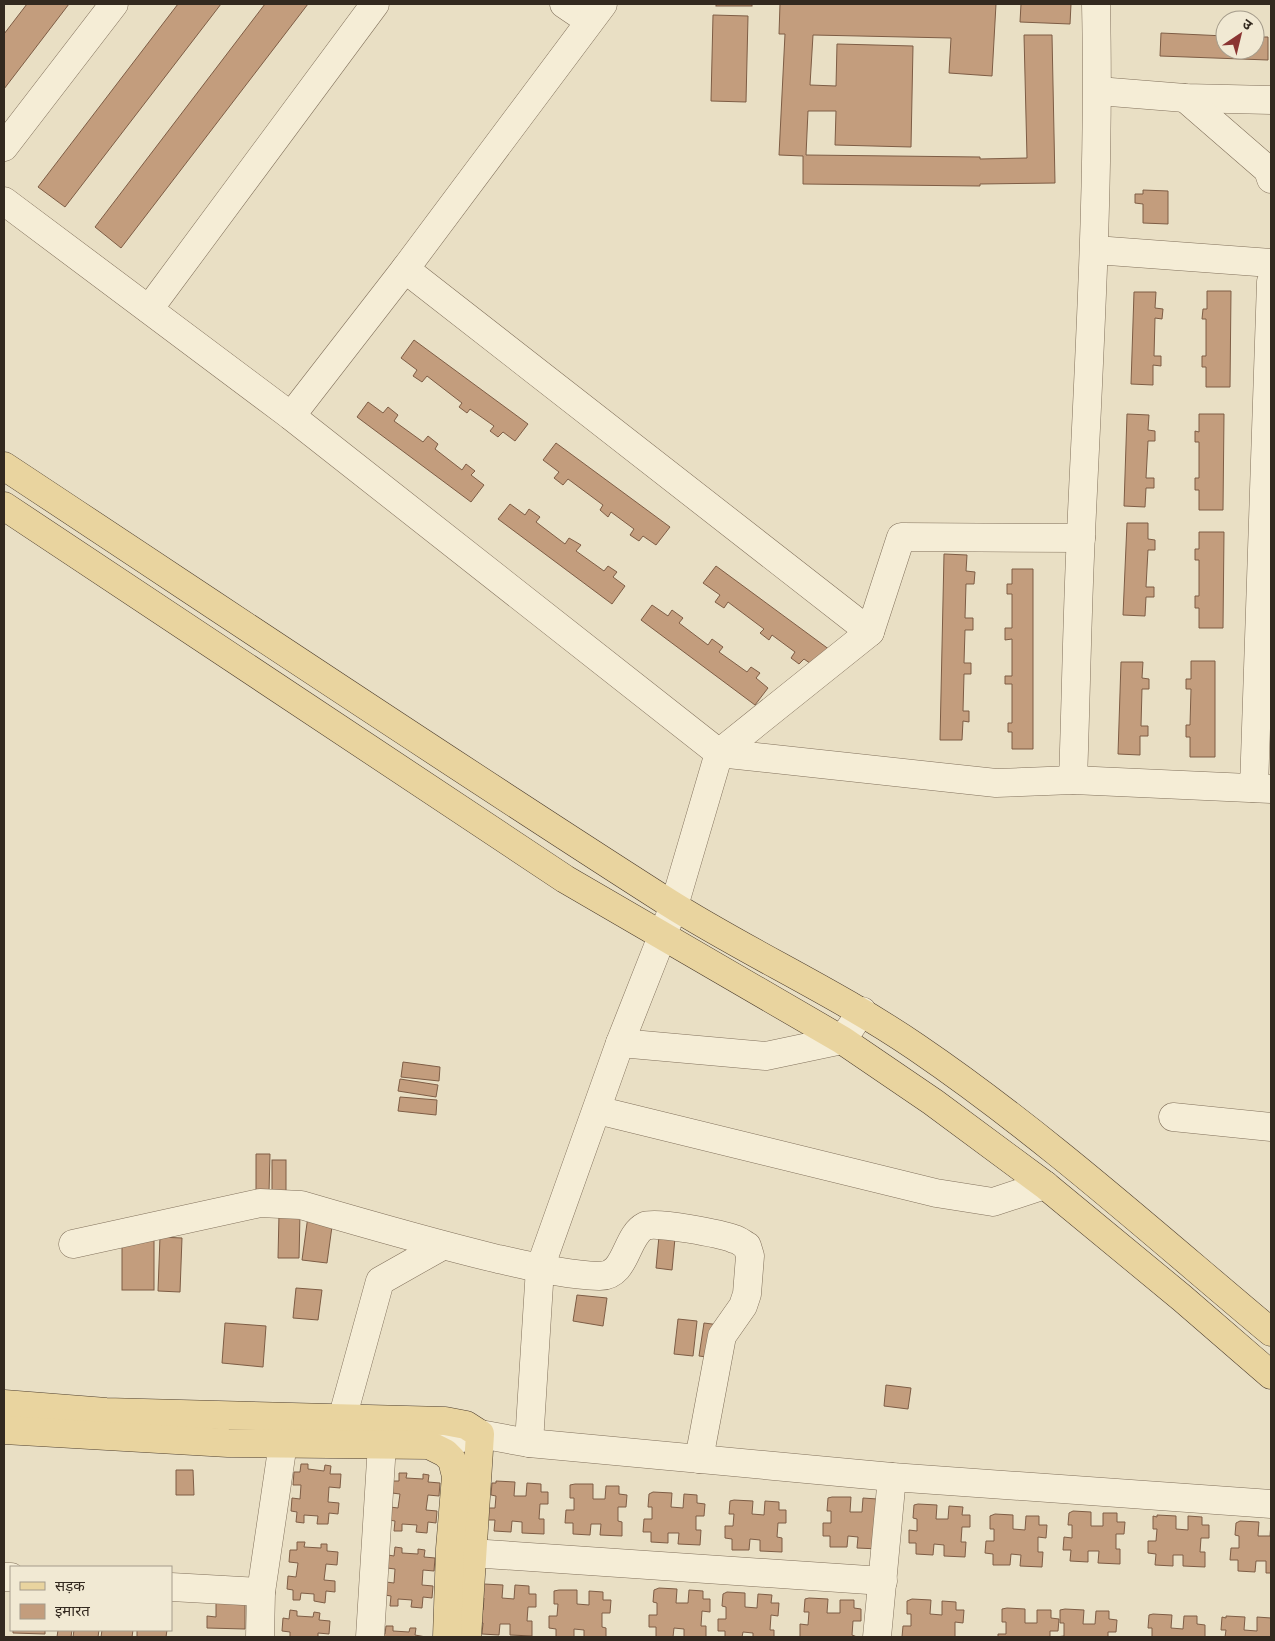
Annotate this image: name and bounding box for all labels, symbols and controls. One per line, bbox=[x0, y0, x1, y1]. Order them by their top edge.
north arrow bbox=[1215, 10, 1265, 60]
text: उ bbox=[1240, 15, 1256, 34]
legend bbox=[10, 1566, 172, 1631]
text: सड़क bbox=[55, 1577, 85, 1595]
text: इमारत bbox=[55, 1602, 90, 1620]

